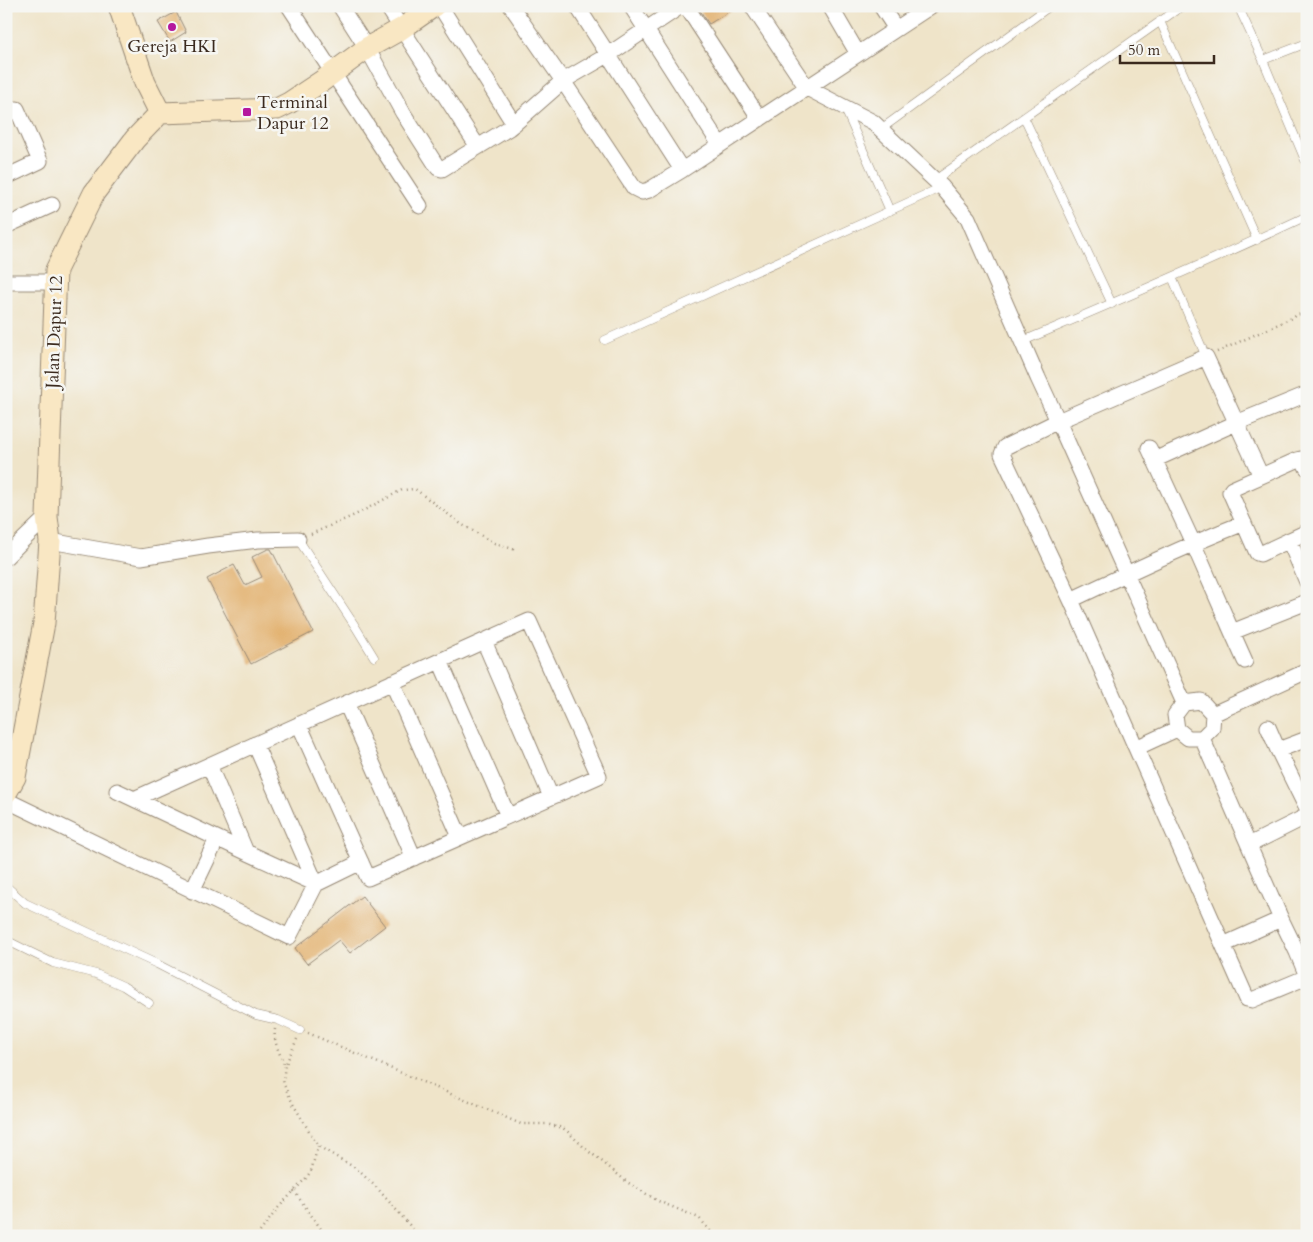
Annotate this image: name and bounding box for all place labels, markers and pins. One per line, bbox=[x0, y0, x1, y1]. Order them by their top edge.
marker: Gereja HKI bbox=[166, 21, 178, 33]
place label: Gereja HKI bbox=[127, 34, 217, 59]
place label: Terminal Dapur 12 bbox=[257, 90, 329, 136]
marker: Terminal Dapur 12 bbox=[241, 106, 253, 118]

